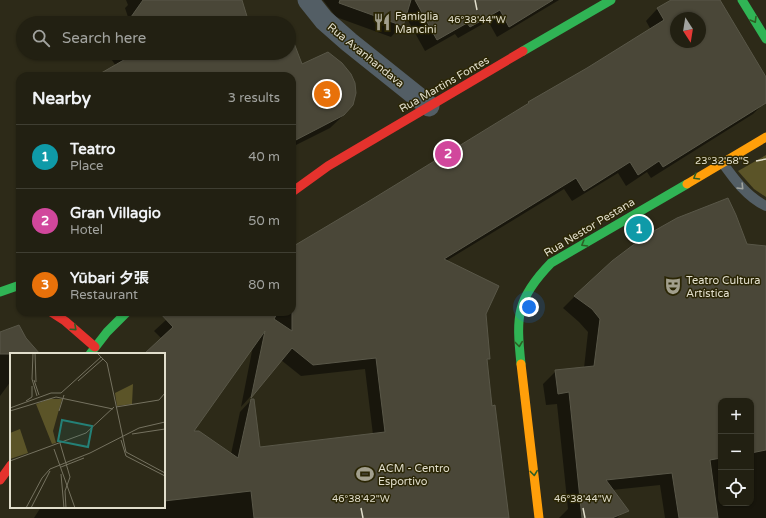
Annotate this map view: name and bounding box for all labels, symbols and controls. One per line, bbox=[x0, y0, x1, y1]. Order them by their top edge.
place label: Famiglia Mancini bbox=[395, 10, 438, 36]
restaurant icon: Famiglia Mancini bbox=[372, 12, 392, 32]
north arrow bbox=[670, 12, 706, 48]
text: 46°38'44"W bbox=[448, 14, 506, 26]
search box bbox=[16, 16, 296, 60]
one-way arrow bbox=[749, 16, 757, 23]
street label: Rua Avanhandava bbox=[325, 21, 407, 90]
icon: search bbox=[30, 27, 52, 49]
text: Search here bbox=[62, 29, 146, 47]
street label: Rua Martins Fontes bbox=[397, 53, 491, 115]
pin: 3 bbox=[314, 79, 340, 109]
text: Nearby bbox=[32, 88, 91, 109]
text: 3 results bbox=[228, 90, 280, 106]
pin: 2 bbox=[435, 139, 461, 169]
text: Teatro bbox=[70, 140, 115, 158]
text: 1 bbox=[41, 149, 49, 165]
text: 40 m bbox=[248, 149, 280, 165]
text: 23°32'58"S bbox=[695, 155, 749, 167]
text: Place bbox=[70, 158, 103, 174]
one-way arrow bbox=[693, 173, 700, 180]
one-way arrow bbox=[737, 182, 744, 190]
street label: Rua Nestor Pestana bbox=[542, 195, 637, 260]
text: Gran Villagio bbox=[70, 204, 161, 222]
text: 2 bbox=[41, 213, 49, 229]
text: 50 m bbox=[248, 213, 280, 229]
pin: 1 bbox=[626, 214, 652, 244]
text: Hotel bbox=[70, 222, 103, 238]
one-way arrow bbox=[581, 239, 588, 246]
text: Yūbari 夕張 bbox=[70, 269, 149, 287]
place label: Teatro Cultura Artística bbox=[686, 274, 760, 300]
theatre icon: Teatro Cultura Artística bbox=[663, 276, 683, 296]
text: 3 bbox=[41, 277, 49, 293]
text: 80 m bbox=[248, 277, 280, 293]
text: Restaurant bbox=[70, 287, 138, 303]
your location bbox=[519, 297, 539, 317]
one-way arrow bbox=[69, 324, 77, 331]
one-way arrow bbox=[514, 341, 523, 347]
inset map bbox=[10, 353, 165, 508]
map controls bbox=[718, 398, 754, 506]
button: + bbox=[718, 398, 754, 434]
button: − bbox=[718, 434, 754, 470]
place label: ACM - Centro Esportivo bbox=[378, 462, 450, 488]
sports icon: ACM - Centro Esportivo bbox=[355, 464, 375, 484]
one-way arrow bbox=[529, 470, 538, 476]
button: locate bbox=[718, 470, 754, 506]
text: 46°38'42"W bbox=[332, 493, 390, 505]
text: 46°38'44"W bbox=[554, 493, 612, 505]

